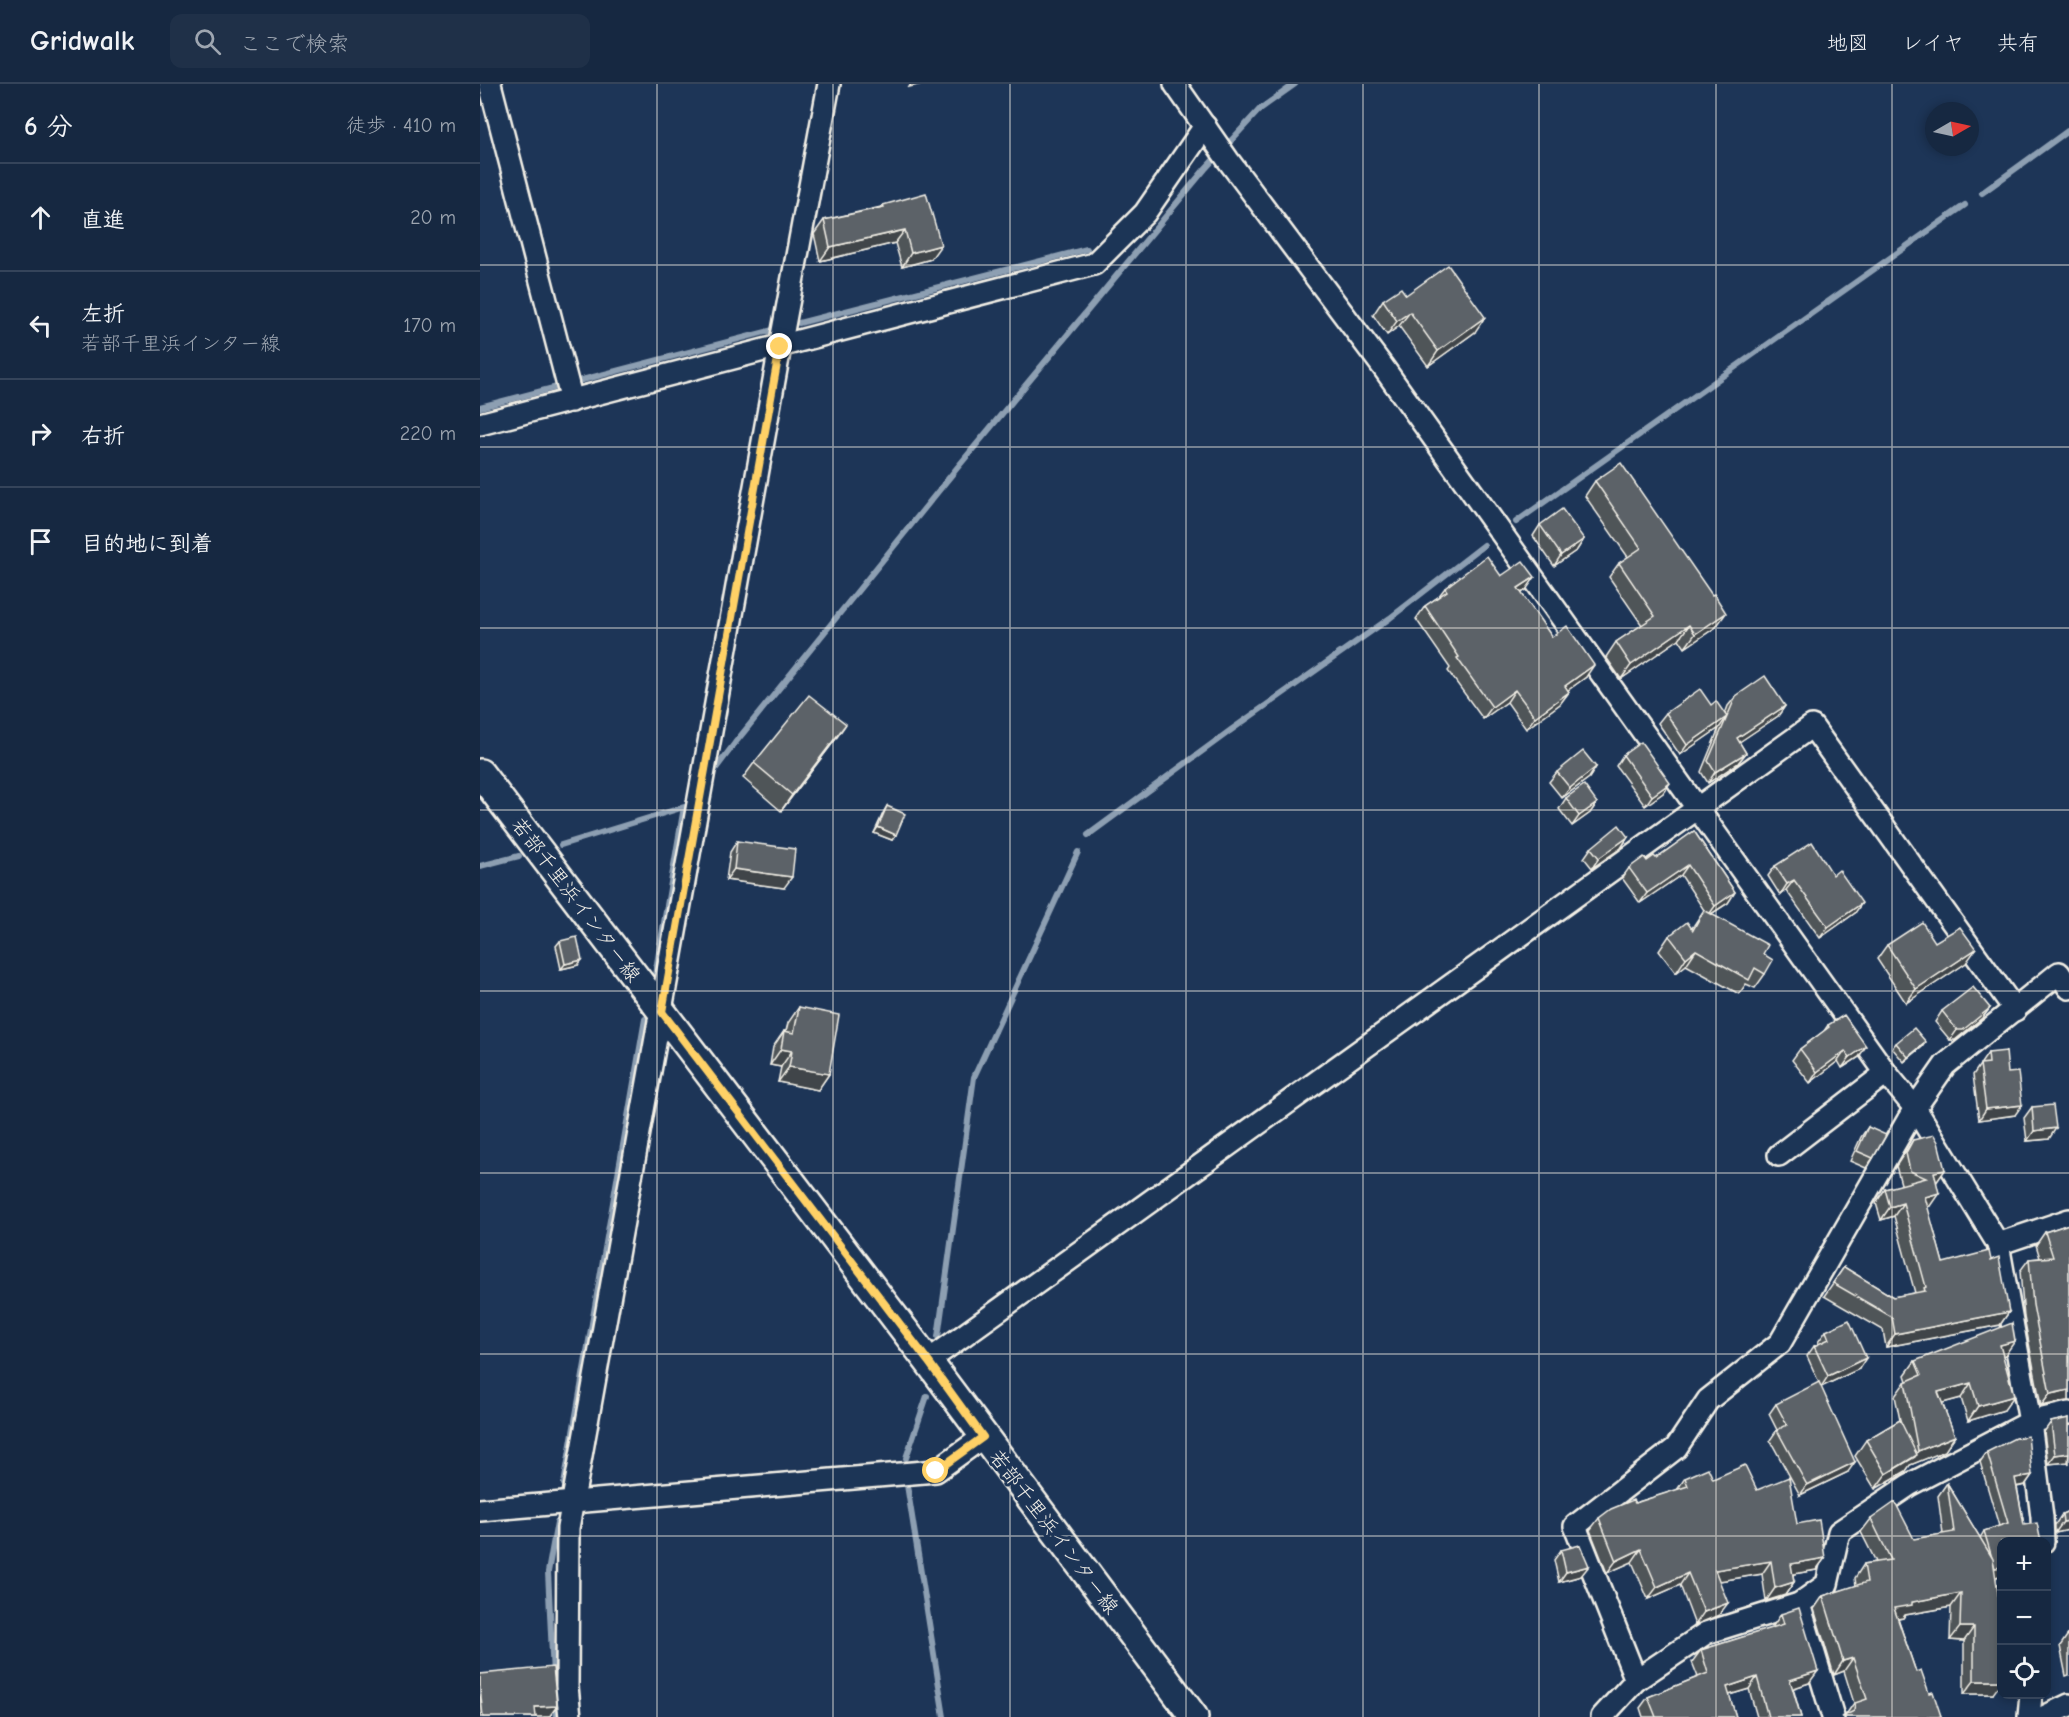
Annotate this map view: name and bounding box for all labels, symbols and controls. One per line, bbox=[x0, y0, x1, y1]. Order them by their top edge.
search box bbox=[170, 14, 590, 68]
text: Gridwalk bbox=[30, 25, 134, 57]
icon: search bbox=[191, 25, 224, 58]
text: ここで検索 bbox=[239, 31, 349, 57]
text: 地図 bbox=[1827, 31, 1869, 55]
text: レイヤ bbox=[1902, 31, 1964, 55]
text: 共有 bbox=[1997, 31, 2039, 55]
north arrow bbox=[1925, 102, 1979, 156]
text: 6 分 bbox=[24, 112, 73, 142]
text: 徒歩 · 410 m bbox=[346, 114, 456, 137]
icon: ahead bbox=[24, 201, 57, 234]
text: 20 m bbox=[410, 206, 456, 229]
text: 直進 bbox=[81, 207, 125, 233]
text: 左折 bbox=[81, 301, 125, 327]
icon: left bbox=[24, 309, 57, 342]
text: 170 m bbox=[403, 314, 456, 337]
text: 若部千里浜インター線 bbox=[81, 332, 280, 355]
route end bbox=[766, 333, 792, 359]
icon: right bbox=[24, 417, 57, 450]
text: 220 m bbox=[400, 422, 456, 445]
text: 右折 bbox=[81, 423, 125, 449]
icon: arrive bbox=[24, 525, 57, 558]
text: 目的地に到着 bbox=[81, 531, 213, 557]
street label: 若部千里浜インター線 bbox=[507, 814, 645, 986]
street label: 若部千里浜インター線 bbox=[985, 1446, 1123, 1618]
route start bbox=[922, 1457, 948, 1483]
map controls bbox=[1997, 1537, 2051, 1699]
button: + bbox=[1997, 1537, 2051, 1591]
button: − bbox=[1997, 1591, 2051, 1645]
button: locate bbox=[1997, 1645, 2051, 1699]

